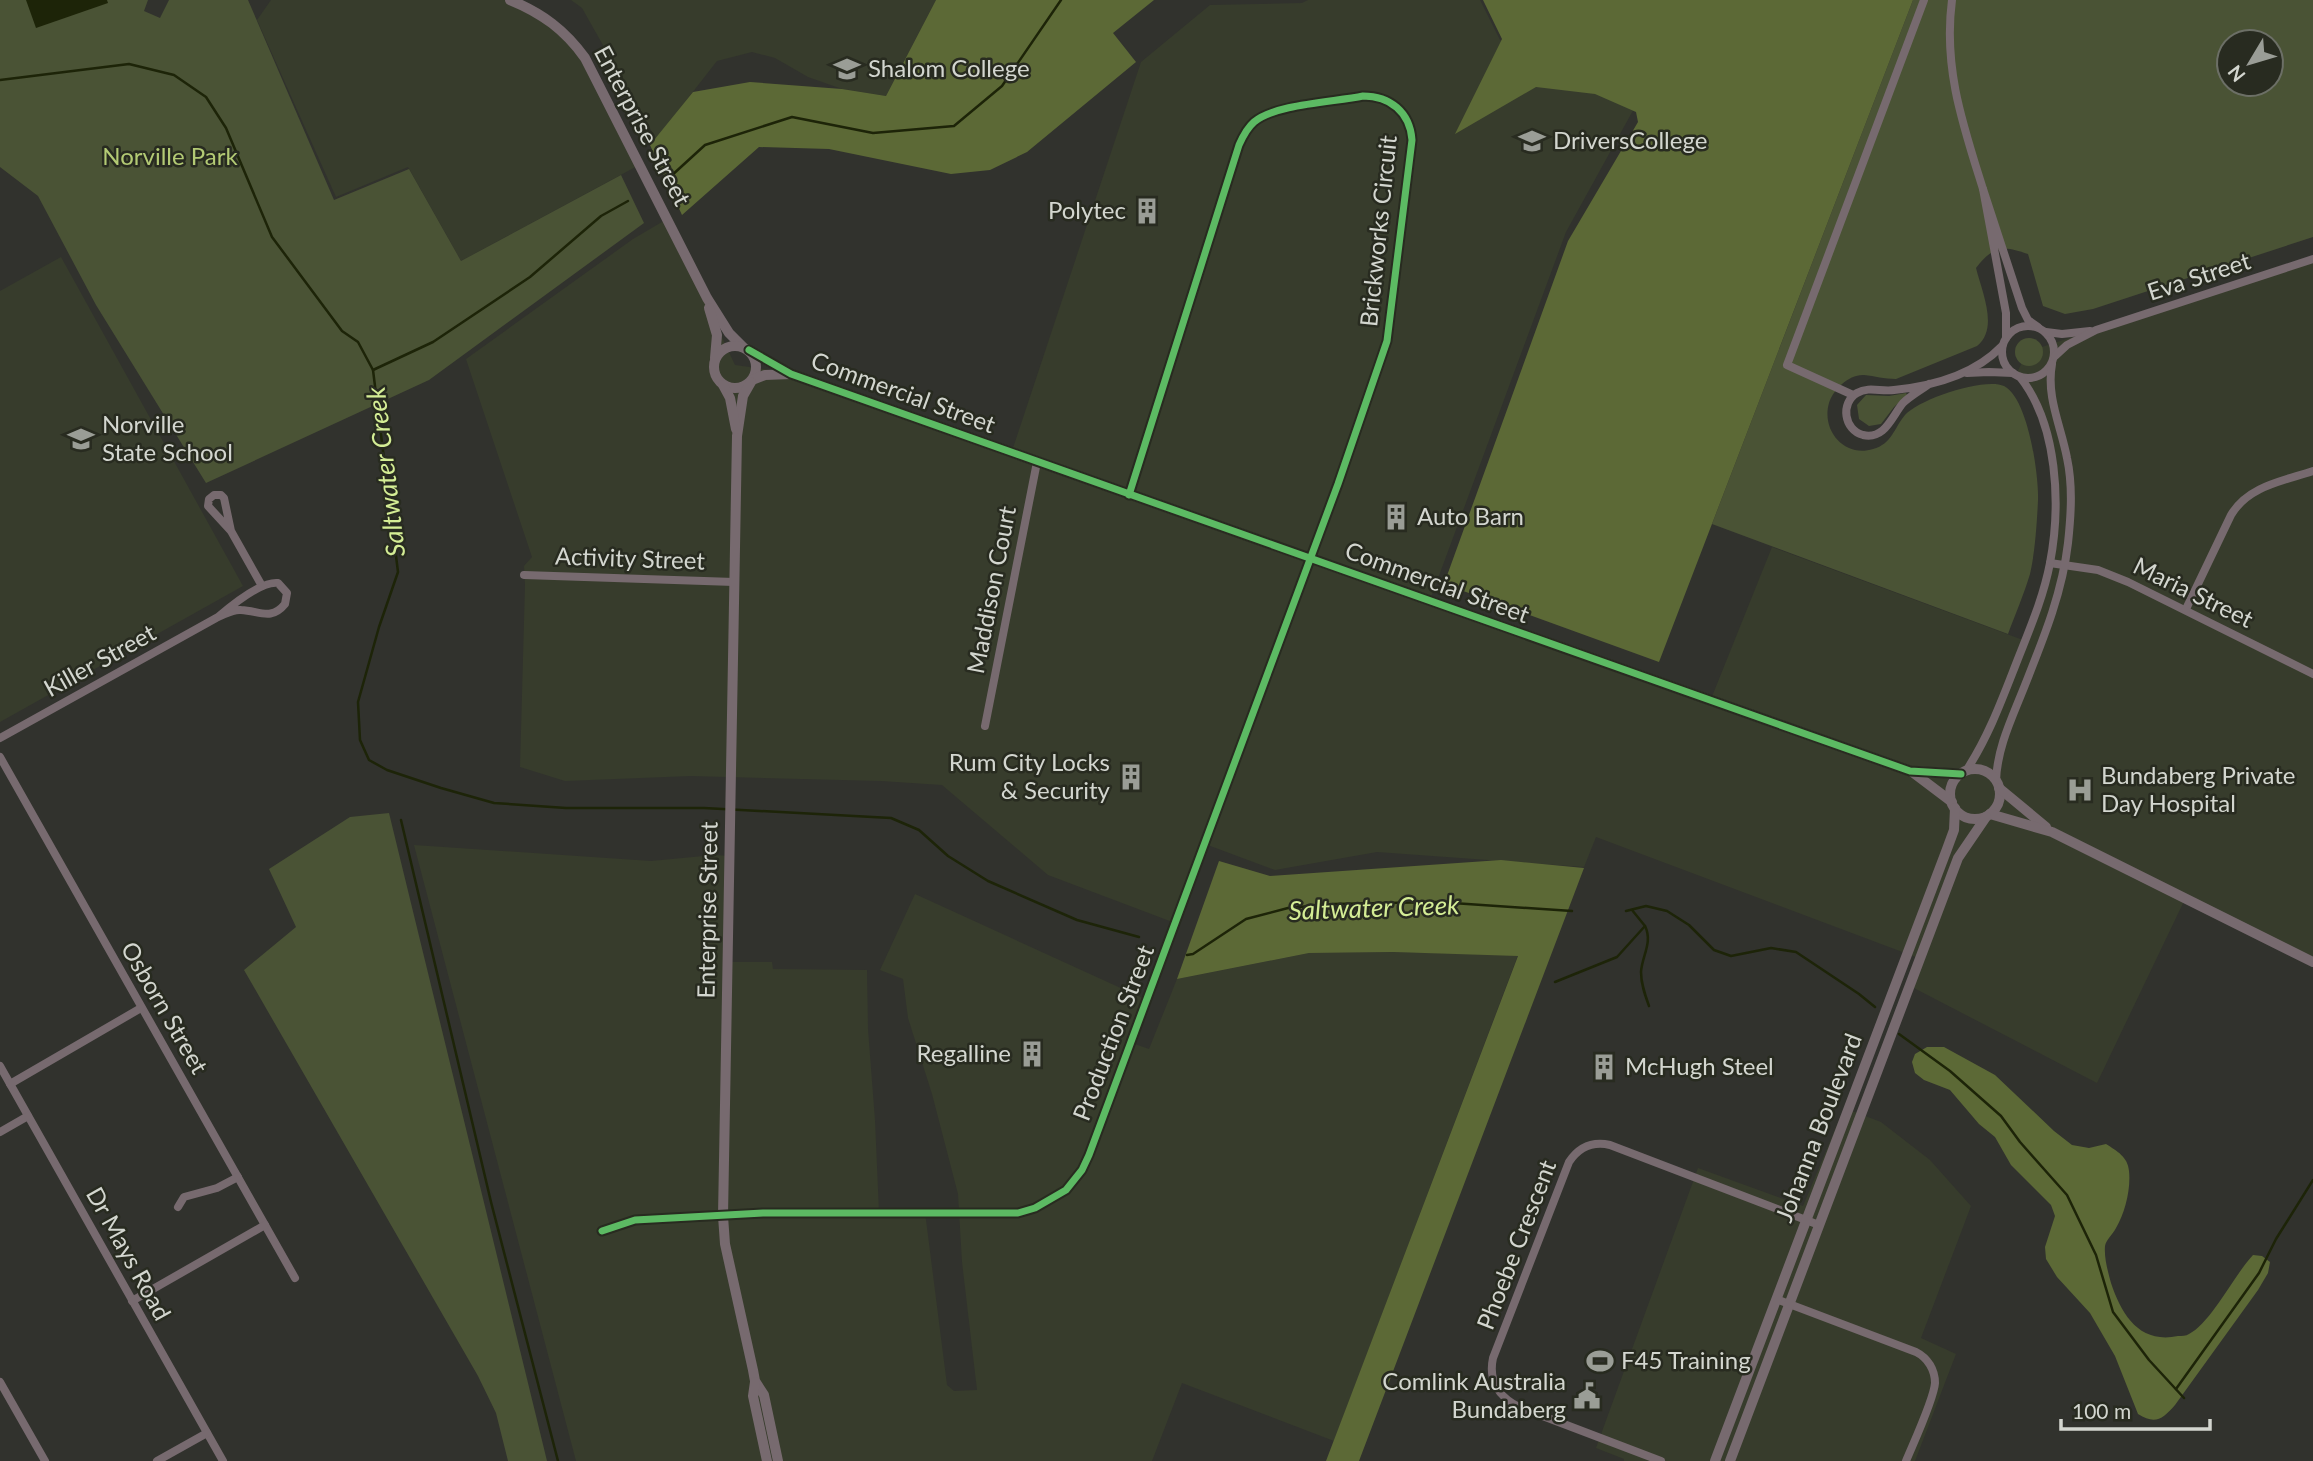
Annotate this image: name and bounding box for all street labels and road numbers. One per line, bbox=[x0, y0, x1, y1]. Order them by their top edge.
street label: Enterprise Street bbox=[589, 40, 698, 211]
street label: Brickworks Circuit bbox=[1353, 133, 1402, 328]
street label: Eva Street bbox=[2143, 245, 2254, 306]
street label: Commercial Street bbox=[807, 345, 1000, 439]
street label: Maddison Court bbox=[960, 503, 1021, 676]
street label: Commercial Street bbox=[1341, 535, 1534, 629]
street label: Activity Street bbox=[555, 540, 706, 575]
street label: Maria Street bbox=[2129, 550, 2259, 633]
street label: Killer Street bbox=[38, 617, 161, 702]
street label: Enterprise Street bbox=[690, 821, 723, 999]
street label: Osborn Street bbox=[116, 936, 215, 1079]
street label: Production Street bbox=[1066, 940, 1160, 1124]
street label: Johanna Boulevard bbox=[1768, 1029, 1867, 1226]
street label: Phoebe Crescent bbox=[1470, 1155, 1561, 1333]
street label: Dr Mays Road bbox=[81, 1182, 178, 1325]

